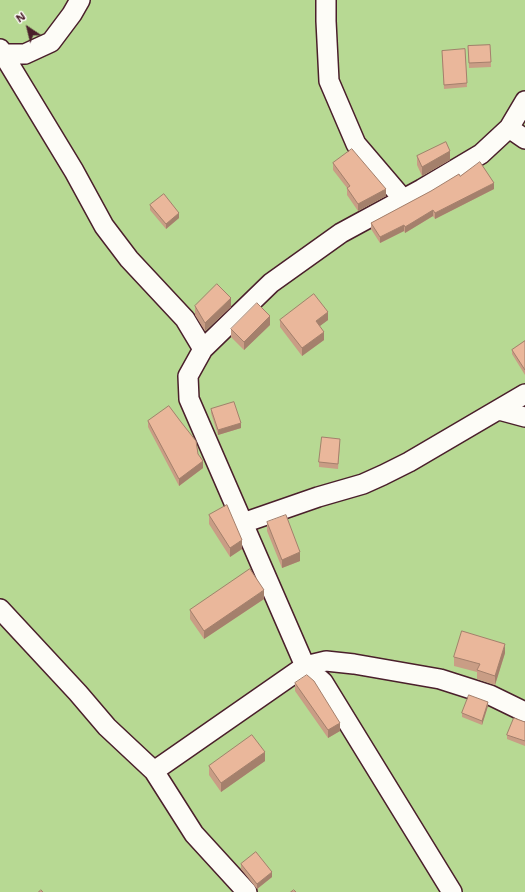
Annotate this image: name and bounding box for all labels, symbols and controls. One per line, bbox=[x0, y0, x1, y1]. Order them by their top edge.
north arrow bbox=[8, 8, 48, 48]
text: N bbox=[13, 9, 29, 26]

